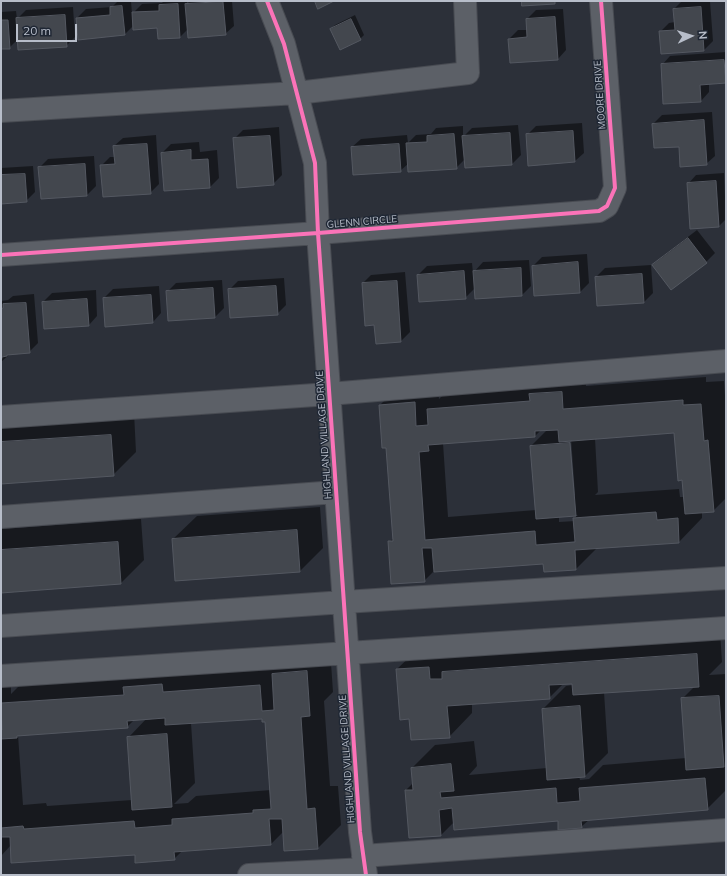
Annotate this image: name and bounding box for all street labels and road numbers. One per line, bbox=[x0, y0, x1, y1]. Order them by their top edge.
street label: MOORE DRIVE bbox=[592, 60, 608, 130]
street label: GLENN CIRCLE bbox=[326, 213, 398, 231]
street label: HIGHLAND VILLAGE DRIVE bbox=[314, 370, 334, 500]
street label: HIGHLAND VILLAGE DRIVE bbox=[337, 694, 357, 824]

